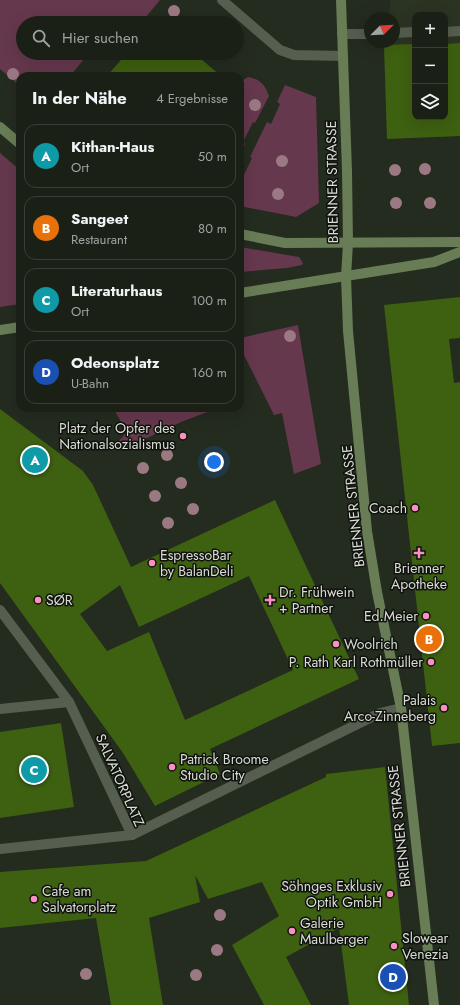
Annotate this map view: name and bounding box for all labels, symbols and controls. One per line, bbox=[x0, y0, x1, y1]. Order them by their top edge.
north arrow bbox=[364, 12, 400, 48]
map controls bbox=[412, 12, 448, 120]
button: + bbox=[412, 12, 448, 48]
search box bbox=[16, 16, 244, 60]
icon: search bbox=[30, 27, 52, 49]
text: Hier suchen bbox=[62, 27, 139, 49]
button: − bbox=[412, 48, 448, 84]
button: layers bbox=[412, 84, 448, 120]
text: In der Nähe bbox=[32, 86, 127, 110]
text: 4 Ergebnisse bbox=[156, 89, 228, 108]
street label: BRIENNER STRASSE bbox=[321, 121, 343, 243]
text: Kithan-Haus bbox=[71, 136, 154, 158]
text: A bbox=[41, 147, 51, 166]
text: 50 m bbox=[198, 147, 227, 166]
text: Ort bbox=[71, 158, 89, 177]
text: Sangeet bbox=[71, 208, 128, 230]
text: B bbox=[42, 219, 50, 238]
text: 80 m bbox=[198, 219, 227, 238]
text: Restaurant bbox=[71, 230, 127, 249]
text: Literaturhaus bbox=[71, 280, 162, 302]
text: C bbox=[41, 291, 51, 310]
text: 100 m bbox=[192, 291, 227, 310]
text: Ort bbox=[71, 302, 89, 321]
text: Odeonsplatz bbox=[71, 352, 159, 374]
text: D bbox=[41, 363, 51, 382]
text: 160 m bbox=[192, 363, 227, 382]
text: U-Bahn bbox=[71, 374, 109, 393]
place label: Platz der Opfer des Nationalsozialismus bbox=[59, 418, 175, 454]
marker: Platz der Opfer des Nationalsozialismus bbox=[178, 431, 188, 441]
street label: BRIENNER STRASSE bbox=[337, 444, 369, 568]
pin: A bbox=[22, 445, 48, 475]
your location bbox=[204, 452, 224, 472]
place label: Coach bbox=[369, 498, 407, 518]
marker: Coach bbox=[410, 503, 420, 513]
place label: EspressoBar by BalanDeli bbox=[160, 545, 234, 581]
marker: Brienner Apotheke bbox=[414, 548, 424, 558]
marker: EspressoBar by BalanDeli bbox=[147, 558, 157, 568]
place label: Brienner Apotheke bbox=[391, 558, 447, 594]
place label: Dr. Frühwein + Partner bbox=[279, 582, 355, 618]
place label: SØR bbox=[46, 590, 73, 610]
marker: Dr. Frühwein + Partner bbox=[264, 594, 276, 606]
marker: SØR bbox=[33, 595, 43, 605]
place label: Ed.Meier bbox=[364, 606, 418, 626]
marker: Ed.Meier bbox=[421, 611, 431, 621]
pin: B bbox=[416, 624, 442, 654]
place label: Woolrich bbox=[344, 634, 398, 654]
marker: Woolrich bbox=[331, 639, 341, 649]
place label: P. Rath Karl Rothmüller bbox=[289, 652, 423, 672]
marker: P. Rath Karl Rothmüller bbox=[426, 657, 436, 667]
place label: Palais Arco-Zinneberg bbox=[344, 690, 436, 726]
marker: Palais Arco-Zinneberg bbox=[439, 703, 449, 713]
street label: SALVATORPLATZ bbox=[91, 730, 150, 830]
place label: Patrick Broome Studio City bbox=[180, 749, 269, 785]
pin: C bbox=[21, 755, 47, 785]
marker: Patrick Broome Studio City bbox=[167, 762, 177, 772]
street label: BRIENNER STRASSE bbox=[383, 764, 415, 888]
place label: Söhnges Exklusiv Optik GmbH bbox=[281, 876, 383, 912]
place label: Cafe am Salvatorplatz bbox=[42, 881, 117, 917]
marker: Söhnges Exklusiv Optik GmbH bbox=[385, 889, 395, 899]
marker: Cafe am Salvatorplatz bbox=[29, 894, 39, 904]
place label: Galerie Maulberger bbox=[300, 913, 369, 949]
marker: Galerie Maulberger bbox=[287, 926, 297, 936]
place label: Slowear Venezia bbox=[402, 928, 449, 964]
marker: Slowear Venezia bbox=[389, 941, 399, 951]
pin: D bbox=[380, 962, 406, 992]

